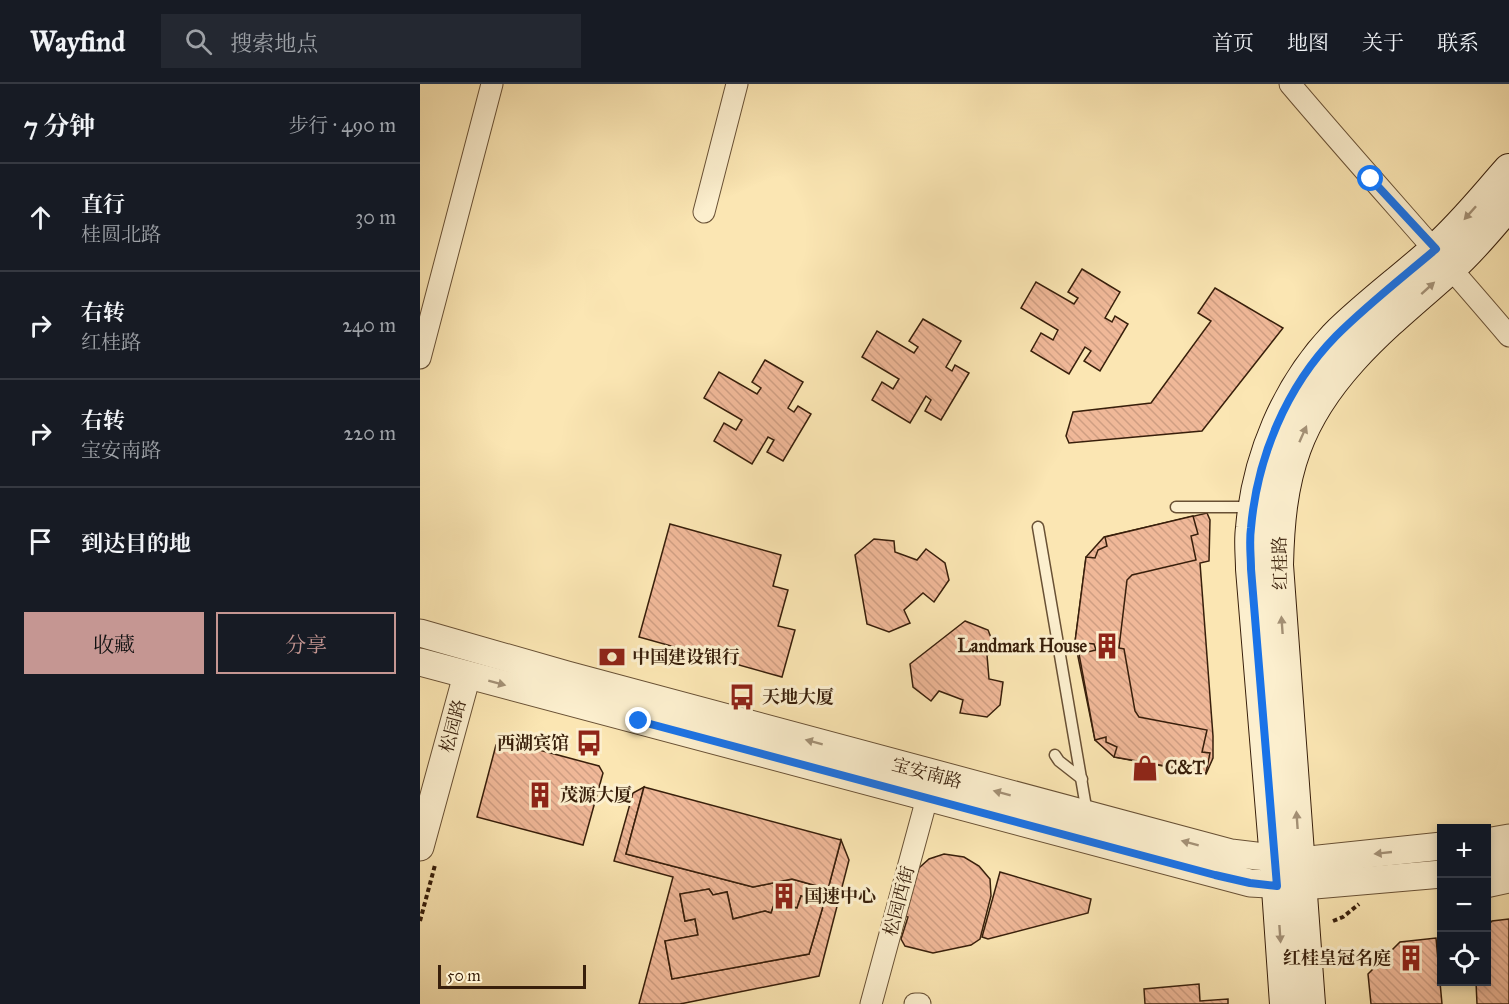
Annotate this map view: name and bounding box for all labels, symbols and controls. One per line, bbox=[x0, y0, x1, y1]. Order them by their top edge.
search box bbox=[161, 14, 581, 68]
text: Wayfind bbox=[30, 24, 125, 59]
icon: search bbox=[182, 25, 215, 58]
text: 搜索地点 bbox=[230, 30, 318, 57]
text: 首页 bbox=[1212, 30, 1254, 56]
text: 地图 bbox=[1287, 30, 1329, 56]
text: 关于 bbox=[1362, 30, 1404, 56]
text: 联系 bbox=[1437, 30, 1479, 56]
text: 7 分钟 bbox=[24, 110, 95, 142]
text: 步行 · 490 m bbox=[288, 113, 396, 137]
route start bbox=[1357, 165, 1383, 191]
text: 直行 bbox=[81, 191, 125, 218]
icon: ahead bbox=[24, 201, 57, 234]
text: 30 m bbox=[355, 205, 396, 229]
one-way arrow bbox=[1464, 205, 1477, 220]
text: 桂圆北路 bbox=[81, 222, 161, 246]
one-way arrow bbox=[1421, 281, 1436, 295]
text: 右转 bbox=[81, 299, 125, 326]
icon: right bbox=[24, 309, 57, 342]
text: 240 m bbox=[342, 313, 396, 337]
text: 红桂路 bbox=[81, 330, 141, 354]
text: 右转 bbox=[81, 407, 125, 434]
icon: right bbox=[24, 417, 57, 450]
text: 220 m bbox=[344, 421, 396, 445]
one-way arrow bbox=[1298, 426, 1307, 443]
text: 宝安南路 bbox=[81, 438, 161, 462]
icon: arrive bbox=[24, 525, 57, 558]
text: 到达目的地 bbox=[81, 530, 191, 557]
street label: 红桂路 bbox=[1269, 536, 1291, 590]
button: 收藏 bbox=[24, 612, 204, 674]
button: 分享 bbox=[216, 612, 396, 674]
one-way arrow bbox=[1278, 616, 1287, 635]
building icon: Landmark House bbox=[1092, 631, 1122, 661]
place label: Landmark House bbox=[958, 635, 1087, 657]
bank icon: 中国建设银行 bbox=[597, 642, 627, 672]
place label: 中国建设银行 bbox=[632, 646, 740, 668]
one-way arrow bbox=[488, 678, 506, 688]
bus stop icon: 天地大厦 bbox=[727, 682, 757, 712]
place label: 天地大厦 bbox=[762, 686, 834, 708]
street label: 松园路 bbox=[435, 697, 471, 755]
route end bbox=[625, 707, 651, 733]
bus stop icon: 西湖宾馆 bbox=[574, 728, 604, 758]
place label: 西湖宾馆 bbox=[497, 732, 569, 754]
one-way arrow bbox=[805, 737, 823, 746]
street label: 宝安南路 bbox=[889, 753, 965, 793]
shop icon: C&T bbox=[1130, 753, 1160, 783]
place label: C&T bbox=[1165, 757, 1206, 779]
building icon: 茂源大厦 bbox=[525, 780, 555, 810]
place label: 茂源大厦 bbox=[560, 784, 632, 806]
one-way arrow bbox=[993, 788, 1011, 797]
one-way arrow bbox=[1293, 810, 1302, 829]
map controls bbox=[1437, 824, 1491, 986]
button: + bbox=[1437, 824, 1491, 878]
one-way arrow bbox=[1181, 838, 1200, 848]
one-way arrow bbox=[1374, 848, 1393, 858]
street label: 松园西街 bbox=[879, 863, 919, 939]
button: − bbox=[1437, 878, 1491, 932]
building icon: 国速中心 bbox=[769, 881, 799, 911]
place label: 国速中心 bbox=[804, 885, 876, 907]
one-way arrow bbox=[1276, 925, 1285, 944]
button: locate bbox=[1437, 932, 1491, 986]
building icon: 红桂皇冠名庭 bbox=[1396, 943, 1426, 973]
place label: 红桂皇冠名庭 bbox=[1283, 947, 1391, 969]
scale bar bbox=[438, 962, 586, 990]
text: 50 m bbox=[447, 966, 481, 985]

